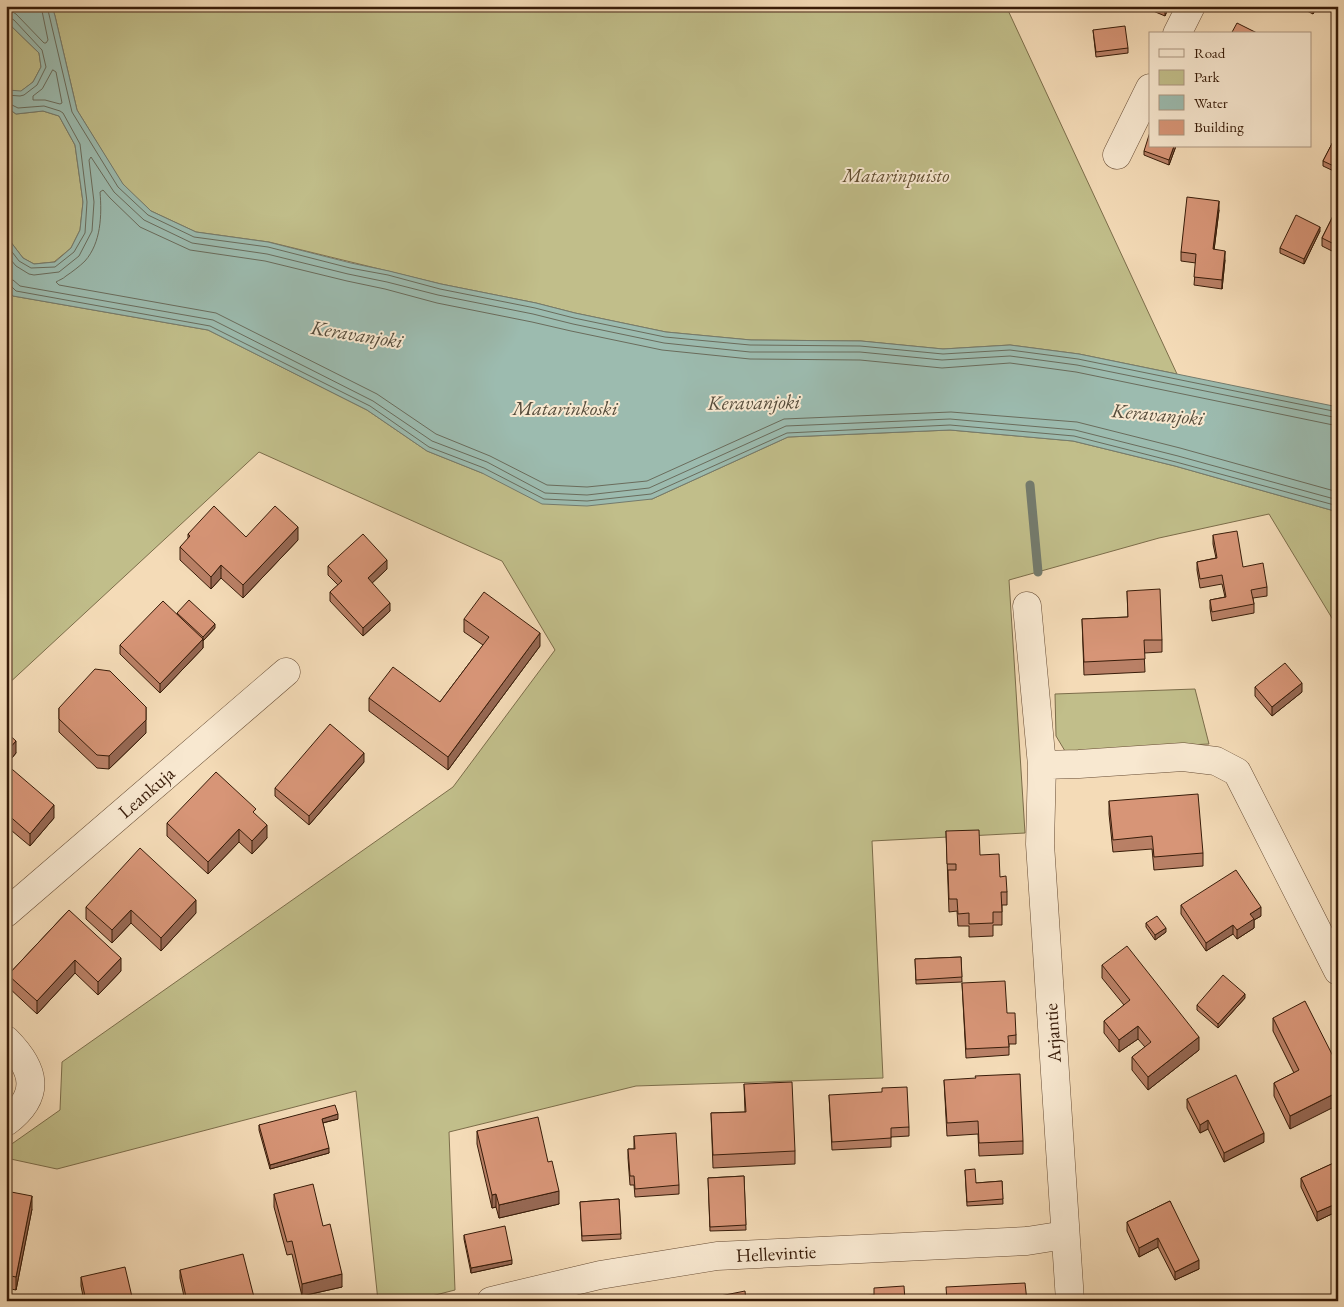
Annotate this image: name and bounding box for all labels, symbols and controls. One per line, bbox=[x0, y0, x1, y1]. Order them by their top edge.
legend bbox=[1149, 32, 1312, 148]
text: Road bbox=[1194, 43, 1226, 62]
text: Park bbox=[1194, 67, 1221, 86]
text: Water bbox=[1194, 93, 1228, 112]
text: Building bbox=[1194, 117, 1244, 136]
park label: Matarinpuisto bbox=[842, 163, 949, 188]
water label: Keravanjoki bbox=[308, 314, 406, 354]
water label: Keravanjoki bbox=[707, 388, 802, 416]
water label: Matarinkoski bbox=[511, 395, 619, 421]
water label: Keravanjoki bbox=[1110, 397, 1206, 431]
street label: Leankuja bbox=[113, 761, 180, 824]
street label: Arjantie bbox=[1038, 1002, 1067, 1064]
street label: Hellevintie bbox=[735, 1239, 817, 1268]

